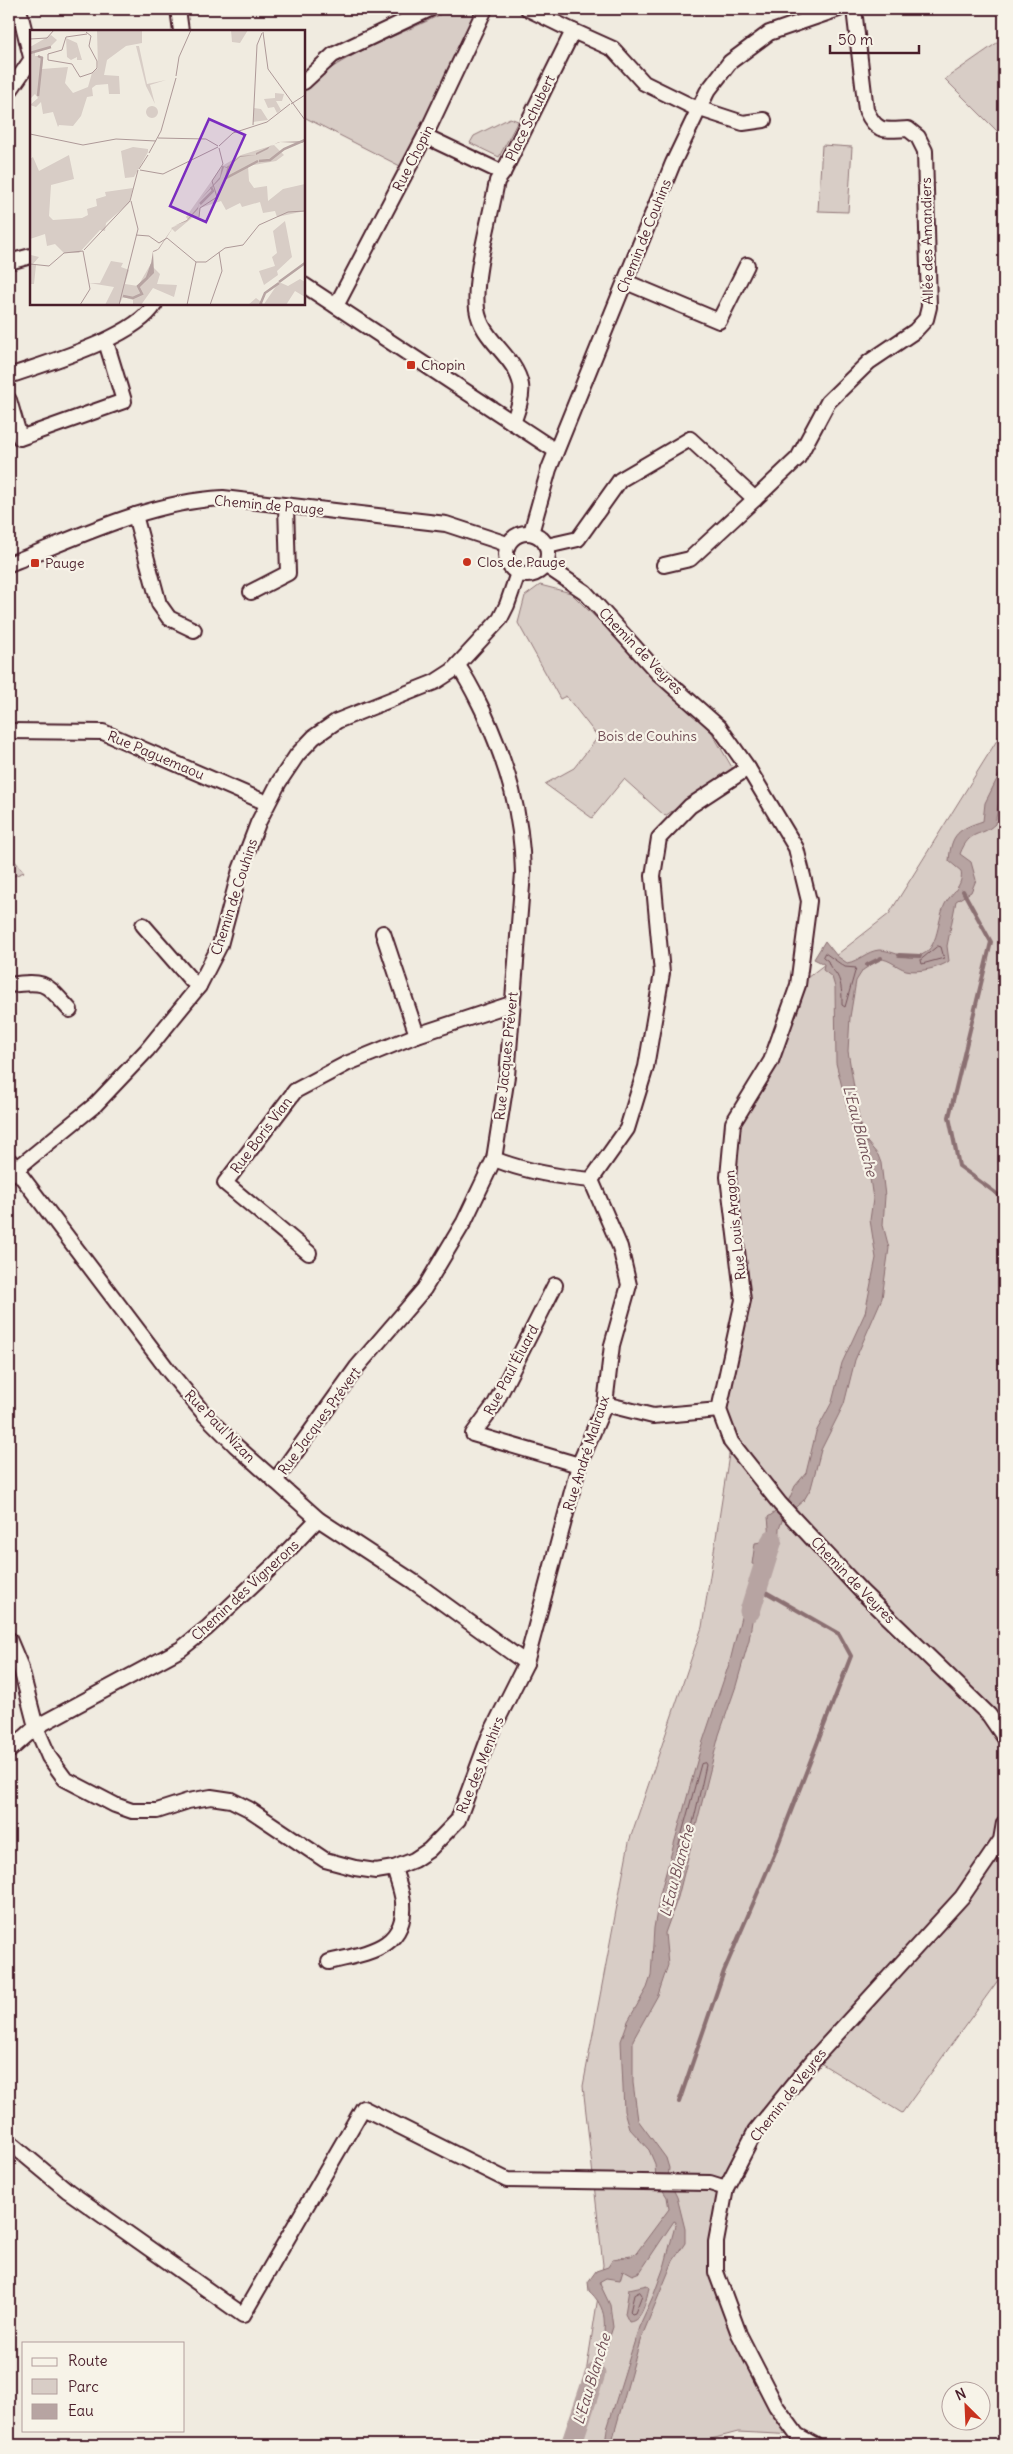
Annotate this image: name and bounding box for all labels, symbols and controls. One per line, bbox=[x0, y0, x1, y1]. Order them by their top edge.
scale bar bbox=[830, 22, 919, 54]
inset map bbox=[30, 30, 305, 305]
text: 50 m bbox=[838, 30, 873, 49]
street label: Place Schubert bbox=[501, 72, 559, 164]
street label: Rue Chopin bbox=[389, 122, 437, 194]
street label: Chemin de Couhins bbox=[613, 176, 675, 296]
street label: Allée des Amandiers bbox=[917, 177, 937, 305]
place label: Chopin bbox=[421, 356, 465, 374]
marker: Chopin bbox=[405, 359, 417, 371]
street label: Chemin de Pauge bbox=[213, 491, 325, 519]
place label: Clos de Pauge bbox=[477, 553, 565, 571]
place label: Pauge bbox=[45, 554, 84, 572]
marker: Clos de Pauge bbox=[461, 556, 473, 568]
marker: Pauge bbox=[29, 557, 41, 569]
street label: Chemin de Veyres bbox=[595, 604, 687, 698]
street label: Rue Paguemaou bbox=[105, 726, 207, 784]
park label: Bois de Couhins bbox=[597, 727, 697, 745]
street label: Chemin de Couhins bbox=[207, 836, 261, 958]
street label: Rue Jacques Prévert bbox=[490, 991, 522, 1121]
water label: L'Eau Blanche bbox=[839, 1083, 882, 1180]
street label: Rue Boris Vian bbox=[226, 1093, 296, 1177]
street label: Rue Louis Aragon bbox=[720, 1169, 750, 1281]
street label: Rue Paul Éluard bbox=[480, 1322, 542, 1418]
street label: Rue Jacques Prévert bbox=[274, 1363, 364, 1478]
street label: Rue Paul Nizan bbox=[181, 1386, 259, 1466]
street label: Rue André Malraux bbox=[559, 1393, 613, 1513]
street label: Chemin de Veyres bbox=[807, 1533, 899, 1627]
street label: Chemin des Vignerons bbox=[188, 1536, 302, 1644]
street label: Rue des Menhirs bbox=[452, 1714, 508, 1816]
water label: L'Eau Blanche bbox=[655, 1822, 698, 1919]
street label: Chemin de Veyres bbox=[746, 2045, 830, 2145]
water label: L'Eau Blanche bbox=[569, 2330, 615, 2427]
legend bbox=[22, 2342, 185, 2432]
text: Route bbox=[68, 2351, 108, 2370]
text: Parc bbox=[68, 2377, 99, 2396]
north arrow bbox=[940, 2382, 990, 2432]
text: N bbox=[953, 2384, 969, 2404]
text: Eau bbox=[68, 2401, 94, 2420]

